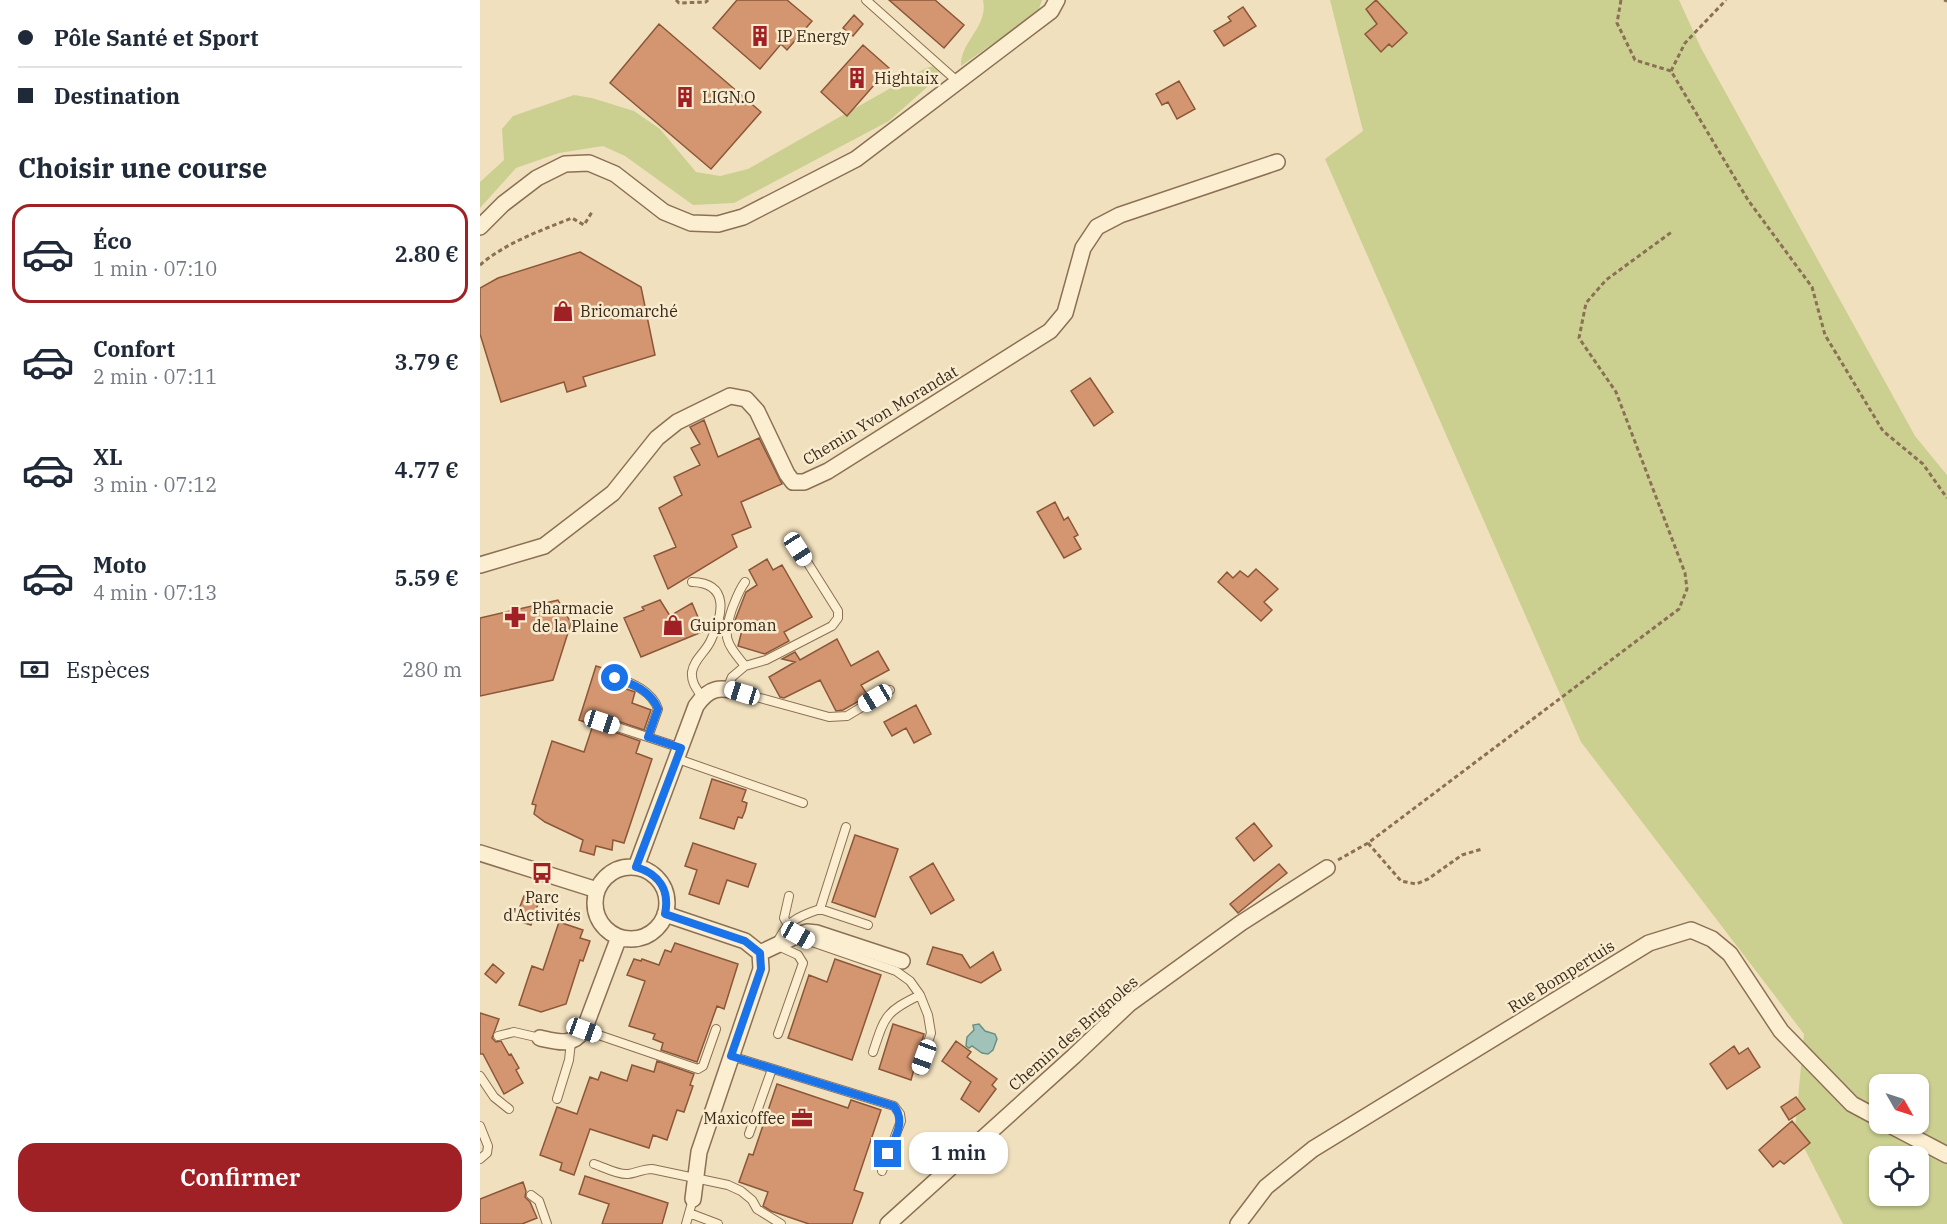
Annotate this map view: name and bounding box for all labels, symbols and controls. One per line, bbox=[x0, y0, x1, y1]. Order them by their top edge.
text: Pôle Santé et Sport bbox=[54, 23, 258, 52]
building icon: IP Energy bbox=[748, 24, 772, 48]
place label: IP Energy bbox=[777, 26, 850, 46]
building icon: Hightaix bbox=[845, 66, 869, 90]
place label: Hightaix bbox=[874, 68, 939, 88]
text: Destination bbox=[54, 81, 180, 110]
building icon: LIGN.O bbox=[673, 85, 697, 109]
place label: LIGN.O bbox=[702, 87, 756, 107]
text: Choisir une course bbox=[18, 150, 267, 185]
text: Éco bbox=[93, 226, 132, 255]
icon: car bbox=[21, 227, 75, 281]
text: 2.80 € bbox=[395, 239, 459, 268]
text: 1 min · 07:10 bbox=[93, 255, 217, 282]
shop icon: Bricomarché bbox=[551, 299, 575, 323]
place label: Bricomarché bbox=[580, 301, 678, 321]
text: Confort bbox=[93, 334, 175, 363]
icon: car bbox=[21, 335, 75, 389]
text: 3.79 € bbox=[395, 347, 459, 376]
street label: Chemin Yvon Morandat bbox=[799, 361, 961, 469]
text: 2 min · 07:11 bbox=[93, 363, 217, 390]
text: XL bbox=[93, 442, 123, 471]
icon: car bbox=[21, 443, 75, 497]
text: 4.77 € bbox=[395, 455, 459, 484]
text: 3 min · 07:12 bbox=[93, 471, 217, 498]
car bbox=[781, 529, 815, 569]
text: Moto bbox=[93, 550, 147, 579]
icon: car bbox=[21, 551, 75, 605]
text: 5.59 € bbox=[395, 563, 459, 592]
text: 4 min · 07:13 bbox=[93, 579, 217, 606]
place label: Pharmacie de la Plaine bbox=[532, 598, 619, 636]
pharmacy icon: Pharmacie de la Plaine bbox=[503, 605, 527, 629]
shop icon: Guiproman bbox=[661, 613, 685, 637]
place label: Guiproman bbox=[690, 615, 777, 635]
icon: cash bbox=[18, 653, 51, 686]
text: Espèces bbox=[66, 655, 150, 684]
text: 280 m bbox=[402, 656, 462, 683]
route start bbox=[601, 664, 628, 691]
car bbox=[722, 679, 762, 707]
car bbox=[855, 681, 895, 715]
car bbox=[582, 708, 622, 736]
bus stop icon: Parc d'Activités bbox=[530, 861, 554, 885]
place label: Parc d'Activités bbox=[503, 887, 581, 925]
car bbox=[778, 918, 818, 952]
street label: Rue Bompertuis bbox=[1504, 935, 1618, 1017]
street label: Chemin des Brignoles bbox=[1004, 971, 1142, 1095]
car bbox=[564, 1015, 604, 1045]
car bbox=[909, 1037, 939, 1077]
north arrow bbox=[1869, 1074, 1929, 1134]
map controls bbox=[1869, 1074, 1929, 1206]
office icon: Maxicoffee bbox=[790, 1106, 814, 1130]
place label: Maxicoffee bbox=[703, 1108, 785, 1128]
callout: 1 min bbox=[909, 1133, 1008, 1175]
text: 1 min bbox=[931, 1139, 986, 1166]
route end bbox=[874, 1140, 901, 1167]
button: Confirmer bbox=[18, 1143, 462, 1212]
button: locate bbox=[1869, 1146, 1929, 1206]

